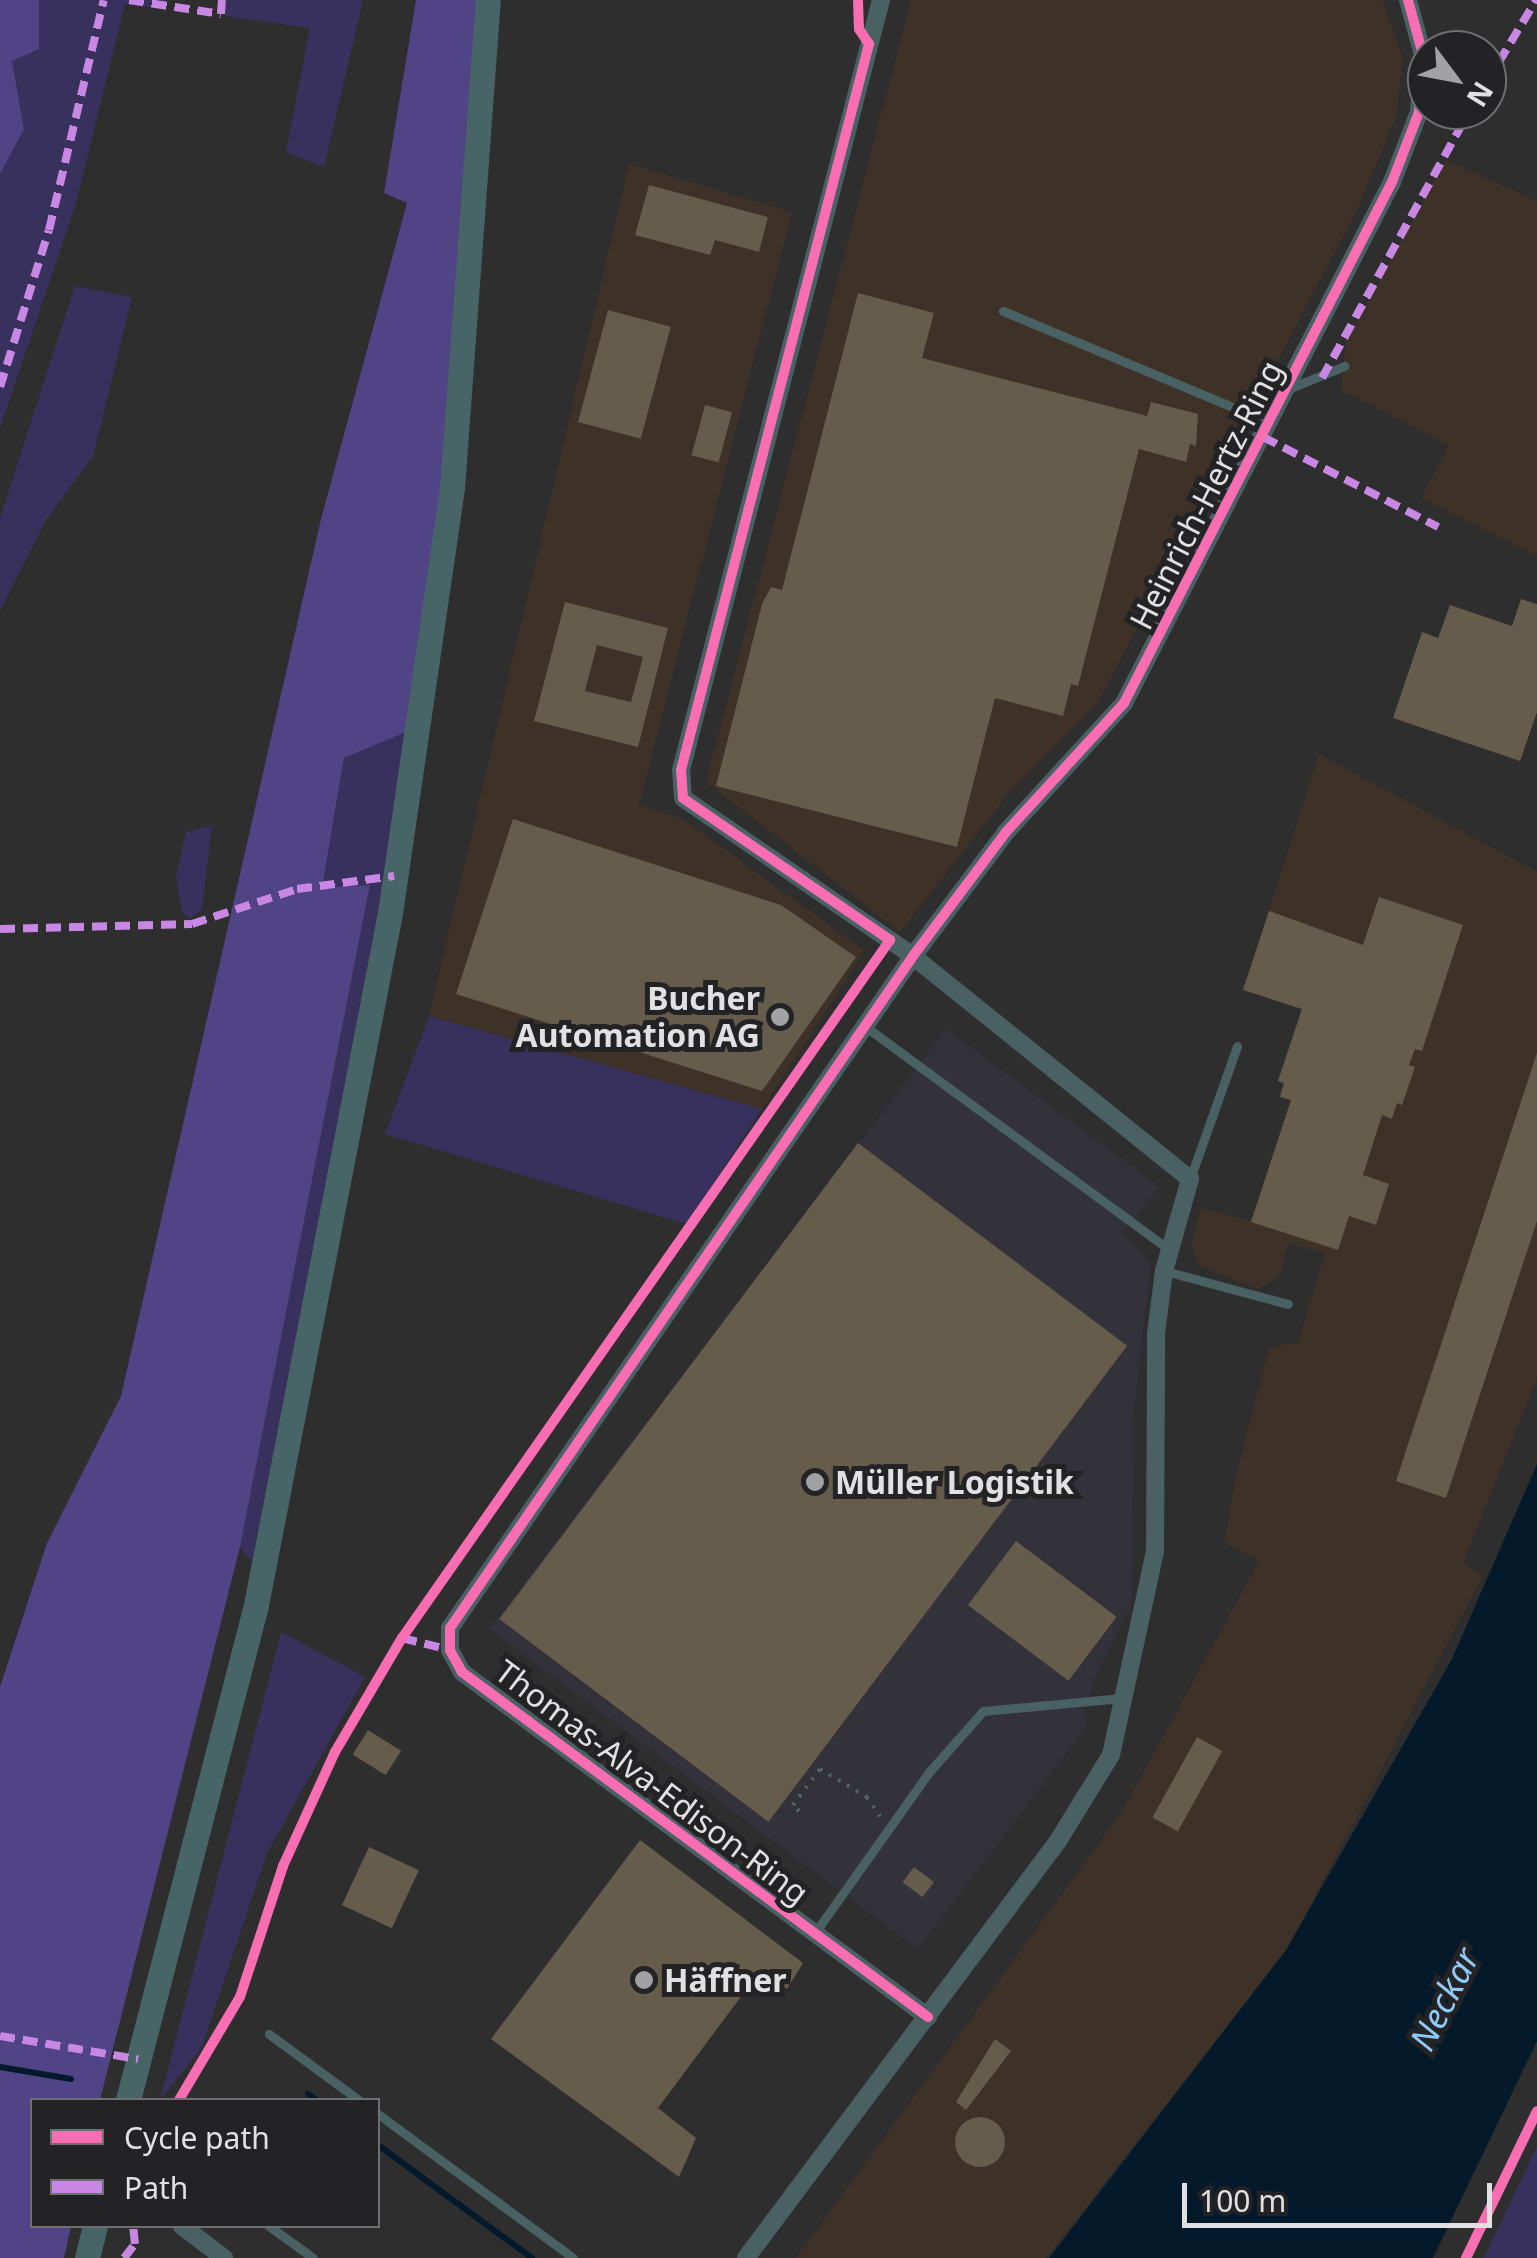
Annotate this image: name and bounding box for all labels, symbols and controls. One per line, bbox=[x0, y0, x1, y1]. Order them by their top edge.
north arrow bbox=[1407, 30, 1507, 130]
text: N bbox=[1459, 75, 1503, 115]
street label: Heinrich-Hertz-Ring bbox=[1122, 354, 1290, 636]
place label: Bucher Automation AG bbox=[516, 980, 760, 1055]
marker: Bucher Automation AG bbox=[769, 1006, 791, 1028]
place label: Müller Logistik bbox=[835, 1463, 1074, 1501]
marker: Müller Logistik bbox=[804, 1471, 826, 1493]
street label: Thomas-Alva-Edison-Ring bbox=[488, 1652, 816, 1912]
water label: Neckar bbox=[1401, 1941, 1487, 2057]
place label: Häffner bbox=[664, 1961, 787, 1999]
marker: Häffner bbox=[633, 1969, 655, 1991]
legend bbox=[30, 2098, 380, 2228]
text: Cycle path bbox=[124, 2117, 270, 2158]
scale bar bbox=[1187, 2163, 1497, 2225]
text: Path bbox=[124, 2167, 188, 2208]
text: 100 m bbox=[1199, 2180, 1286, 2221]

